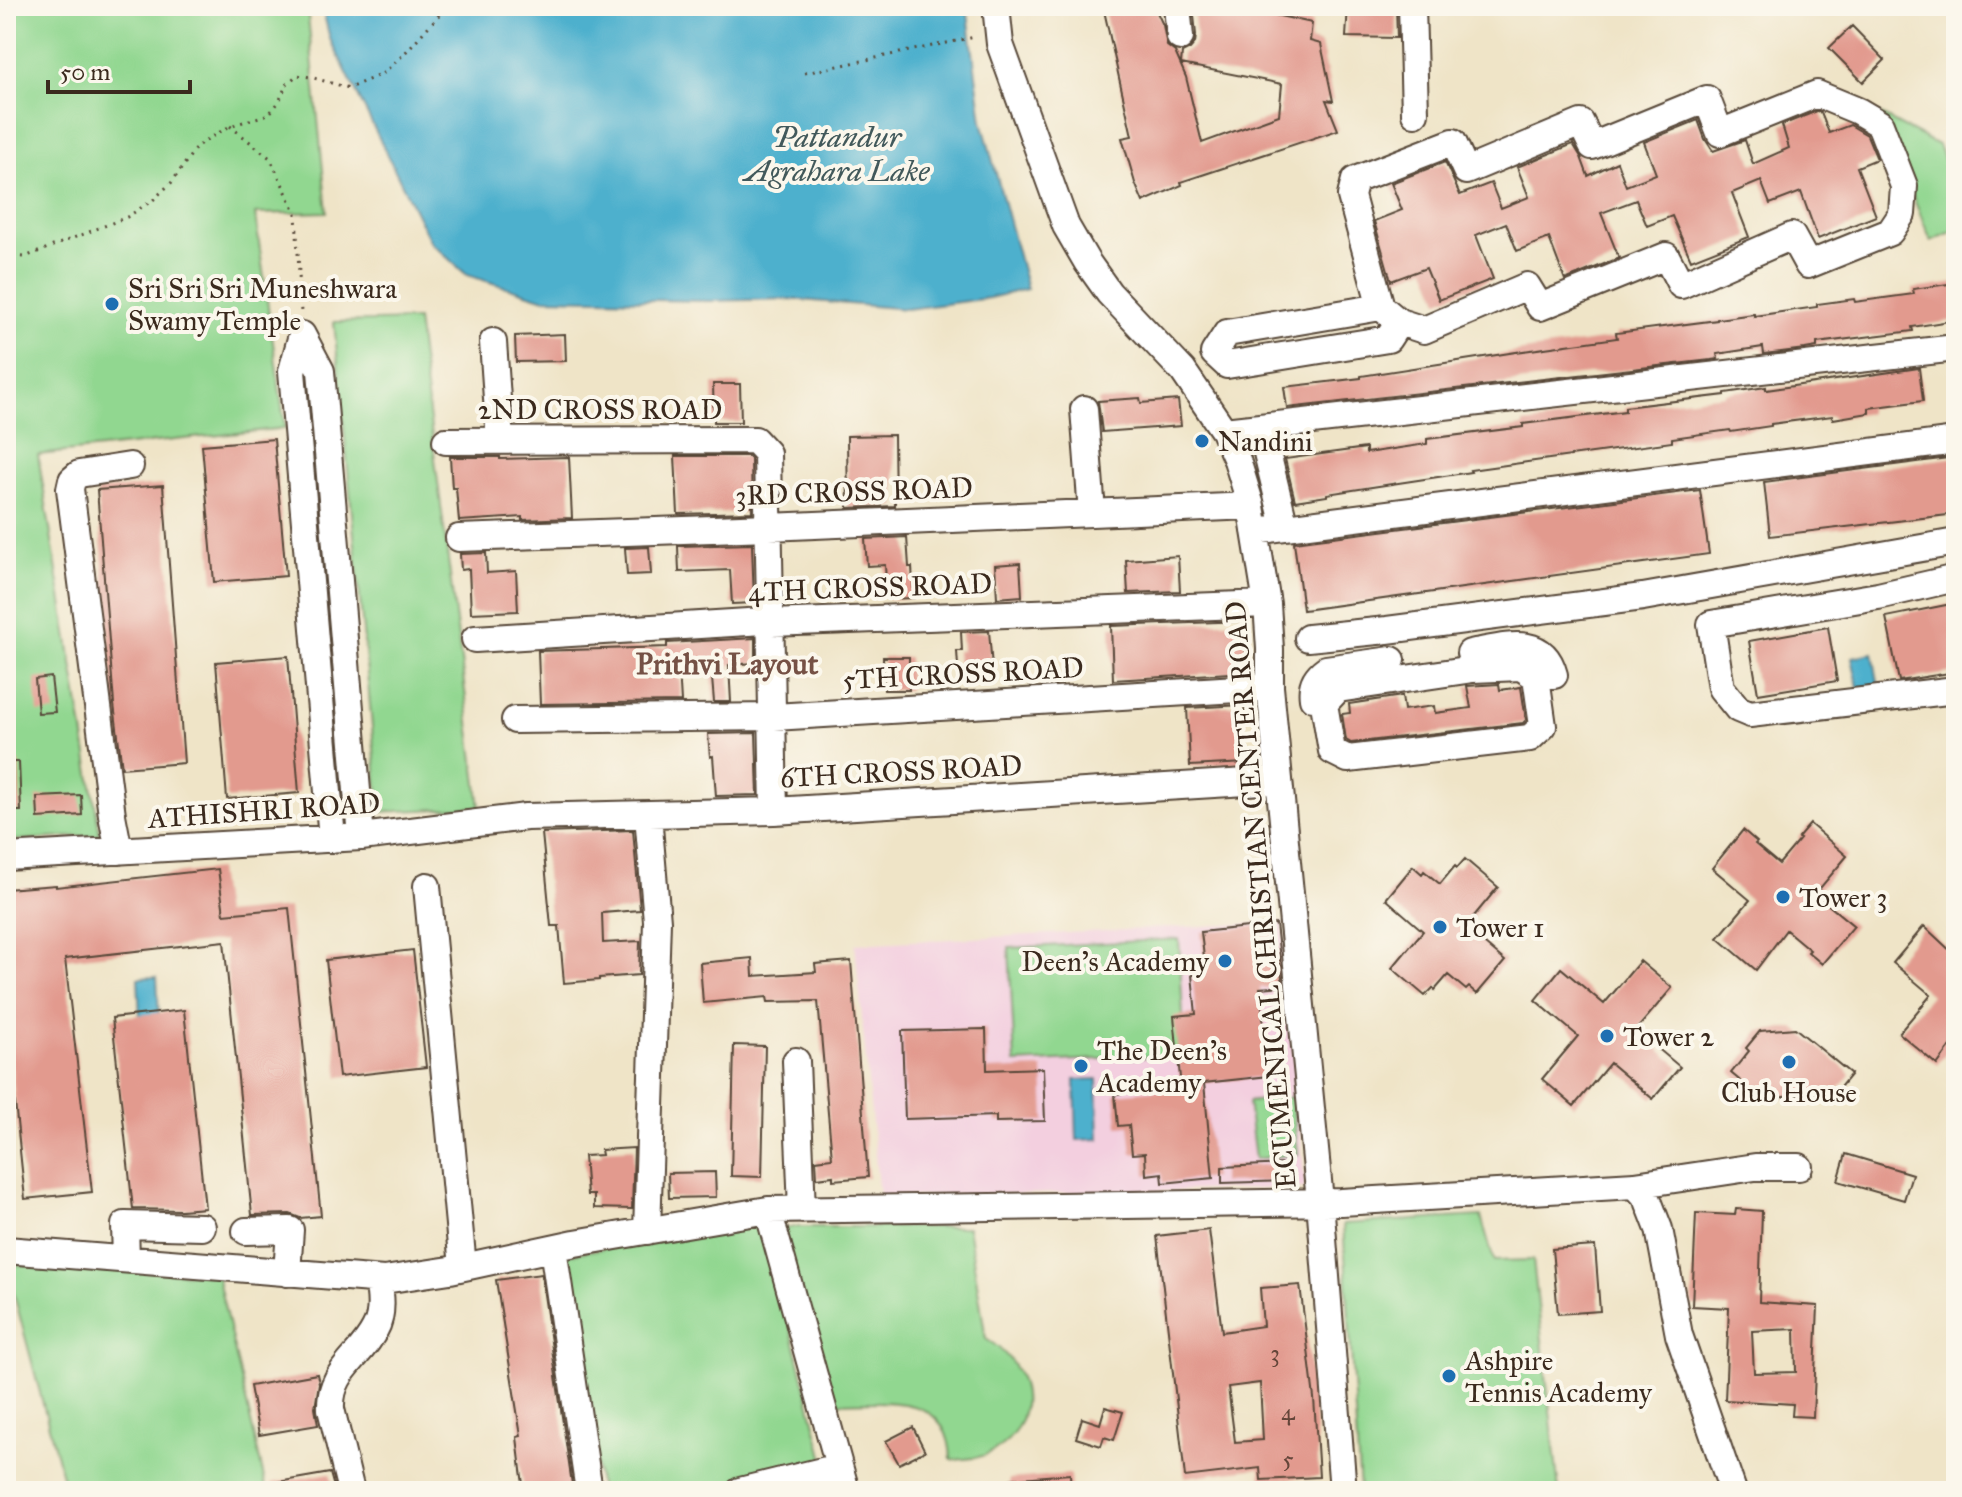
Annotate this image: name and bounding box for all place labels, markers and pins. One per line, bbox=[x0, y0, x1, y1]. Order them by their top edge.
place label: Sri Sri Sri Muneshwara Swamy Temple bbox=[128, 271, 397, 338]
marker: Sri Sri Sri Muneshwara Swamy Temple bbox=[103, 295, 121, 313]
place label: Nandini bbox=[1218, 424, 1313, 459]
marker: Nandini bbox=[1193, 432, 1211, 450]
place label: Tower 3 bbox=[1799, 880, 1888, 915]
marker: Tower 3 bbox=[1774, 888, 1792, 906]
place label: Tower 1 bbox=[1456, 910, 1544, 945]
marker: Tower 1 bbox=[1431, 918, 1449, 936]
place label: Deen's Academy bbox=[1021, 944, 1210, 979]
marker: Deen's Academy bbox=[1216, 952, 1234, 970]
place label: Tower 2 bbox=[1623, 1019, 1714, 1054]
marker: Tower 2 bbox=[1598, 1027, 1616, 1045]
place label: The Deen's Academy bbox=[1096, 1033, 1227, 1100]
marker: Club House bbox=[1780, 1053, 1798, 1071]
marker: The Deen's Academy bbox=[1072, 1057, 1090, 1075]
place label: Club House bbox=[1721, 1075, 1857, 1110]
place label: Ashpire Tennis Academy bbox=[1464, 1343, 1653, 1410]
marker: Ashpire Tennis Academy bbox=[1440, 1367, 1458, 1385]

